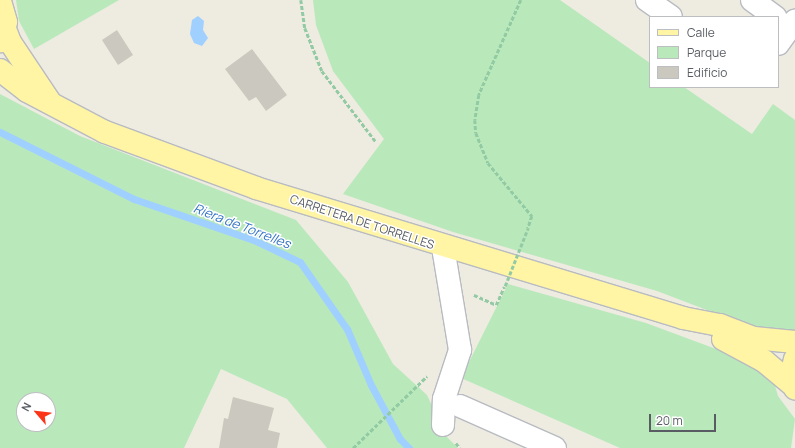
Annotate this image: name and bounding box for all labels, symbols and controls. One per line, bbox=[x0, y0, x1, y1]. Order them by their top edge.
legend bbox=[649, 16, 779, 88]
text: Calle bbox=[687, 24, 715, 41]
text: Parque bbox=[687, 44, 726, 61]
text: Edificio bbox=[687, 64, 727, 81]
street label: CARRETERA DE TORRELLES bbox=[288, 192, 436, 252]
water label: Riera de Torrelles bbox=[191, 200, 293, 252]
north arrow bbox=[16, 392, 56, 432]
text: N bbox=[17, 400, 34, 414]
scale bar bbox=[651, 406, 718, 432]
text: 20 m bbox=[656, 412, 683, 429]

